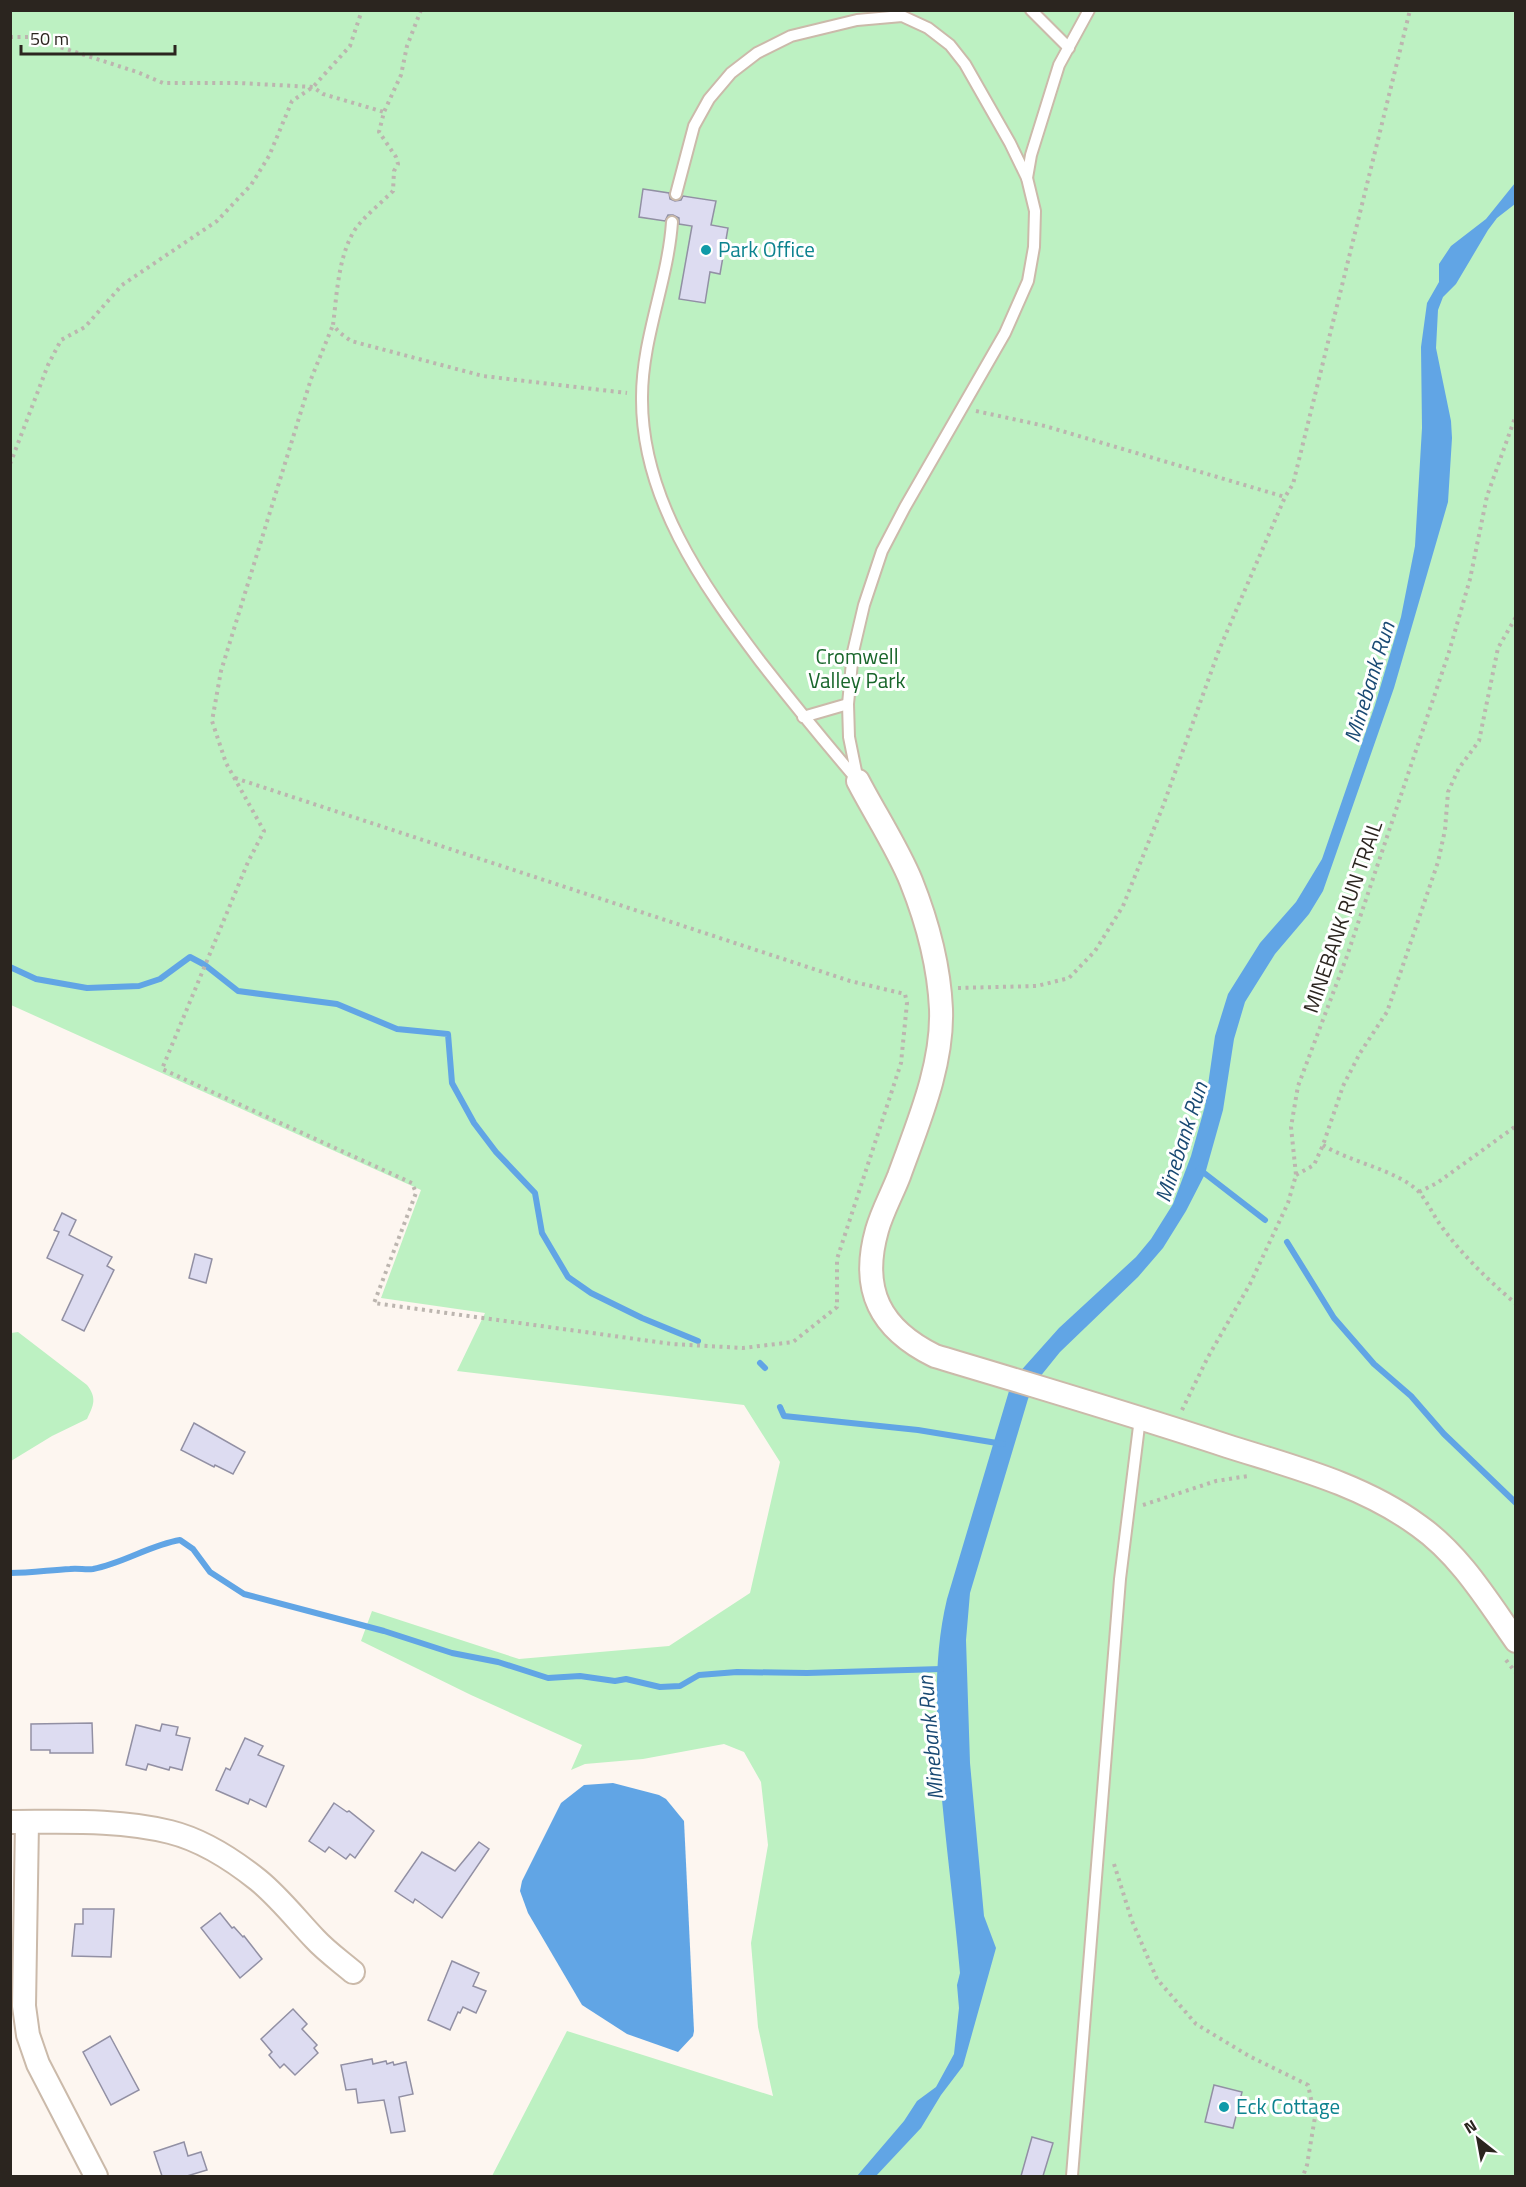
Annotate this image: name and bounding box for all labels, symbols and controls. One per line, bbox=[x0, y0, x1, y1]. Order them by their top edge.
scale bar bbox=[21, 18, 176, 56]
text: 50 m bbox=[30, 25, 69, 52]
place label: Park Office bbox=[718, 233, 815, 265]
marker: Park Office bbox=[699, 243, 713, 257]
water label: Minebank Run bbox=[1335, 616, 1404, 747]
park label: Cromwell Valley Park bbox=[808, 640, 906, 696]
street label: MINEBANK RUN TRAIL bbox=[1294, 816, 1390, 1017]
water label: Minebank Run bbox=[1146, 1076, 1217, 1207]
water label: Minebank Run bbox=[908, 1673, 952, 1802]
place label: Eck Cottage bbox=[1236, 2090, 1340, 2122]
marker: Eck Cottage bbox=[1217, 2100, 1231, 2114]
north arrow bbox=[1448, 2109, 1508, 2169]
text: N bbox=[1459, 2113, 1481, 2139]

